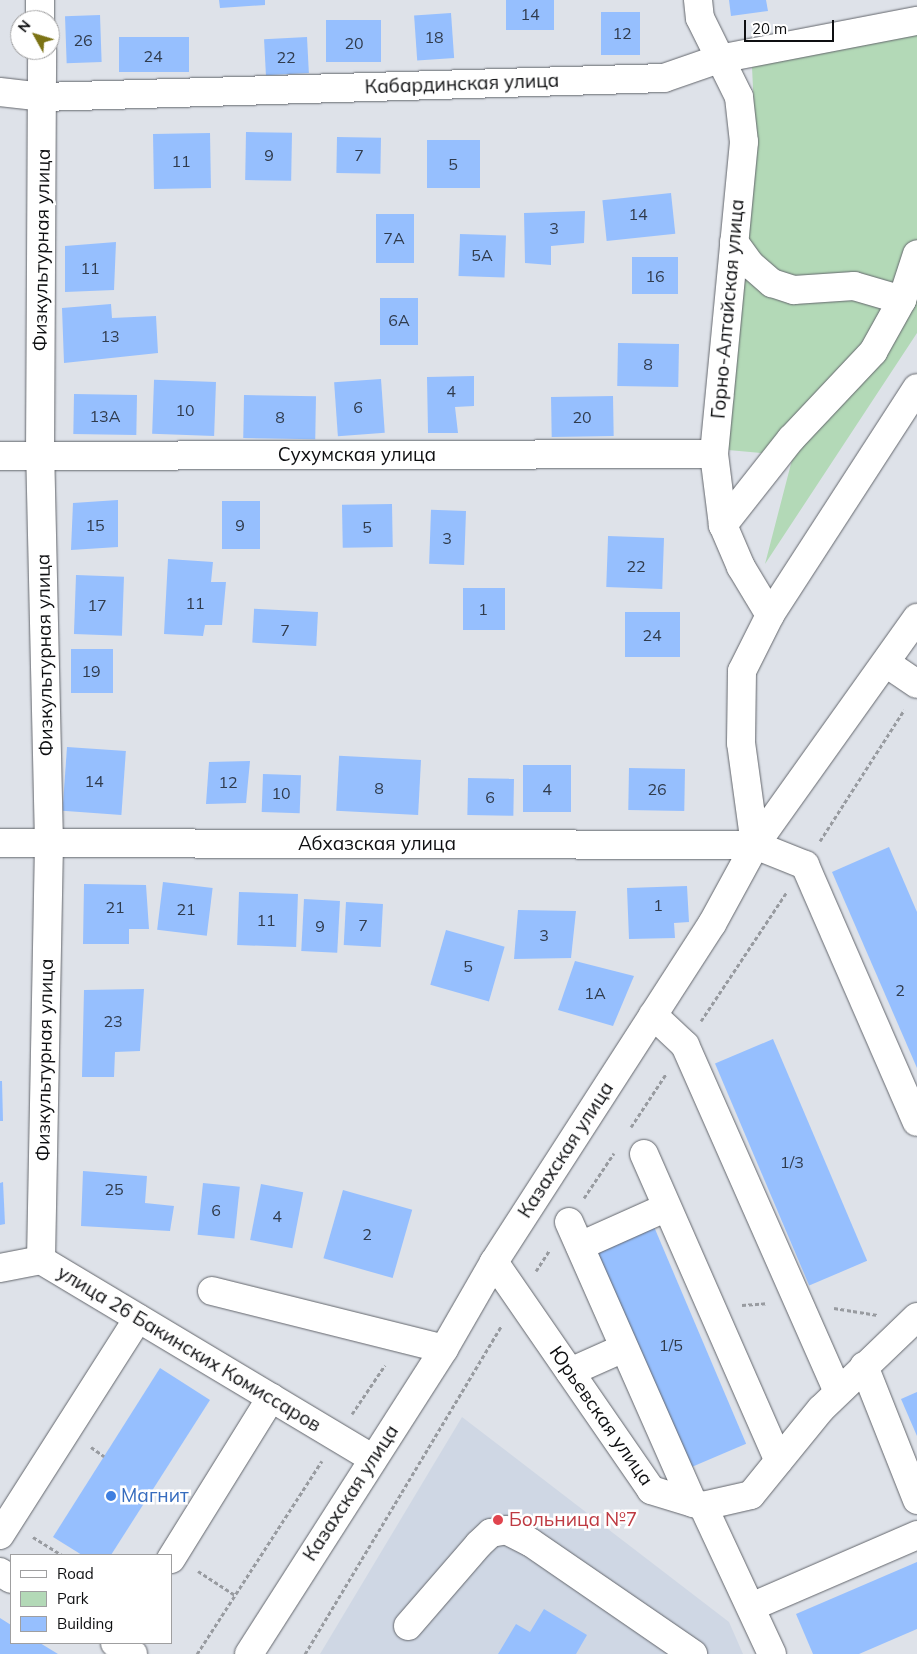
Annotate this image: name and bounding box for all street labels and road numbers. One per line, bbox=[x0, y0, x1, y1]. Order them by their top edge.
street label: Кабардинская улица bbox=[364, 69, 560, 99]
street label: Физкультурная улица bbox=[29, 148, 55, 352]
street label: Горно-Алтайская улица bbox=[707, 198, 749, 420]
street label: Сухумская улица bbox=[278, 444, 436, 466]
street label: Физкультурная улица bbox=[32, 553, 58, 757]
street label: Абхазская улица bbox=[298, 833, 456, 855]
street label: Физкультурная улица bbox=[32, 958, 58, 1162]
street label: Казахская улица bbox=[514, 1078, 618, 1222]
street label: улица 26 Бакинских Комиссаров bbox=[53, 1261, 325, 1437]
street label: Юрьевская улица bbox=[544, 1342, 658, 1490]
street label: Казахская улица bbox=[299, 1421, 403, 1565]

